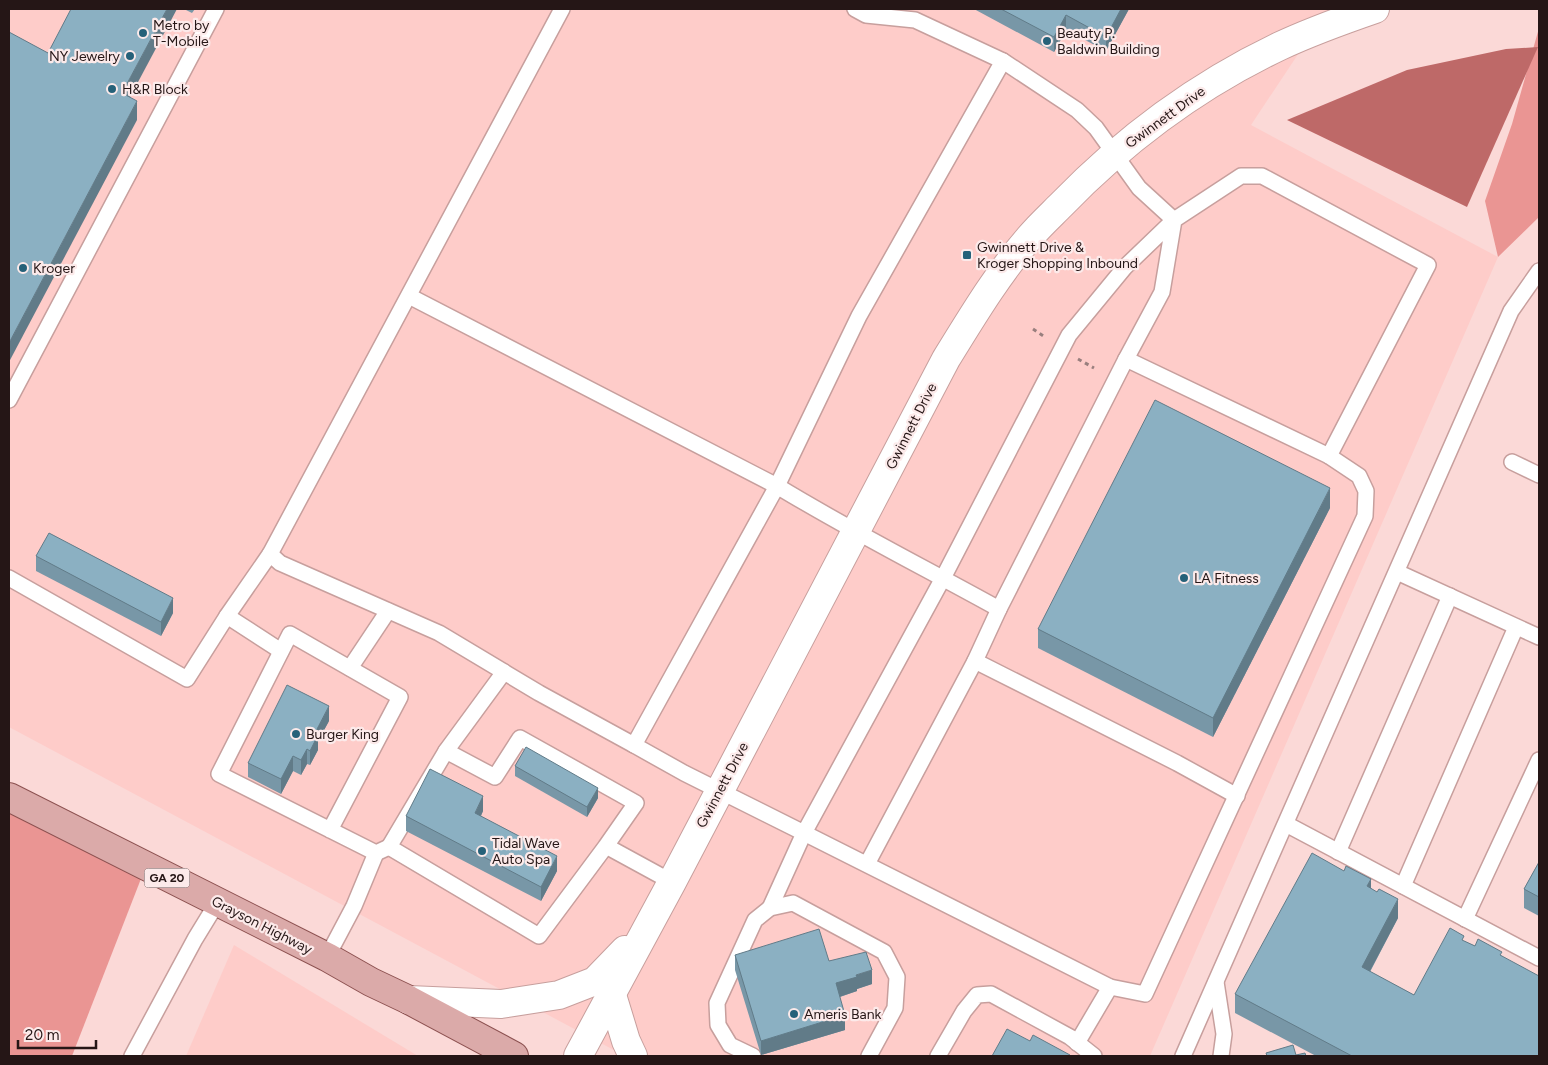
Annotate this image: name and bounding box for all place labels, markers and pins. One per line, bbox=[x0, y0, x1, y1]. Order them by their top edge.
place label: Metro by T-Mobile bbox=[153, 17, 210, 50]
place label: Beauty P. Baldwin Building bbox=[1057, 25, 1160, 58]
marker: Metro by T-Mobile bbox=[137, 27, 149, 39]
marker: Beauty P. Baldwin Building bbox=[1041, 35, 1053, 47]
place label: NY Jewelry bbox=[49, 48, 121, 65]
marker: NY Jewelry bbox=[124, 50, 136, 62]
place label: H&R Block bbox=[122, 81, 188, 98]
marker: H&R Block bbox=[106, 83, 118, 95]
place label: Gwinnett Drive & Kroger Shopping Inbound bbox=[977, 239, 1138, 272]
marker: Gwinnett Drive & Kroger Shopping Inbound bbox=[961, 249, 973, 261]
place label: Kroger bbox=[33, 260, 75, 277]
marker: Kroger bbox=[17, 262, 29, 274]
place label: LA Fitness bbox=[1194, 570, 1259, 587]
marker: LA Fitness bbox=[1178, 572, 1190, 584]
place label: Burger King bbox=[306, 726, 379, 743]
marker: Burger King bbox=[290, 728, 302, 740]
place label: Tidal Wave Auto Spa bbox=[492, 835, 560, 868]
marker: Tidal Wave Auto Spa bbox=[476, 845, 488, 857]
place label: Ameris Bank bbox=[804, 1006, 882, 1023]
marker: Ameris Bank bbox=[788, 1008, 800, 1020]

